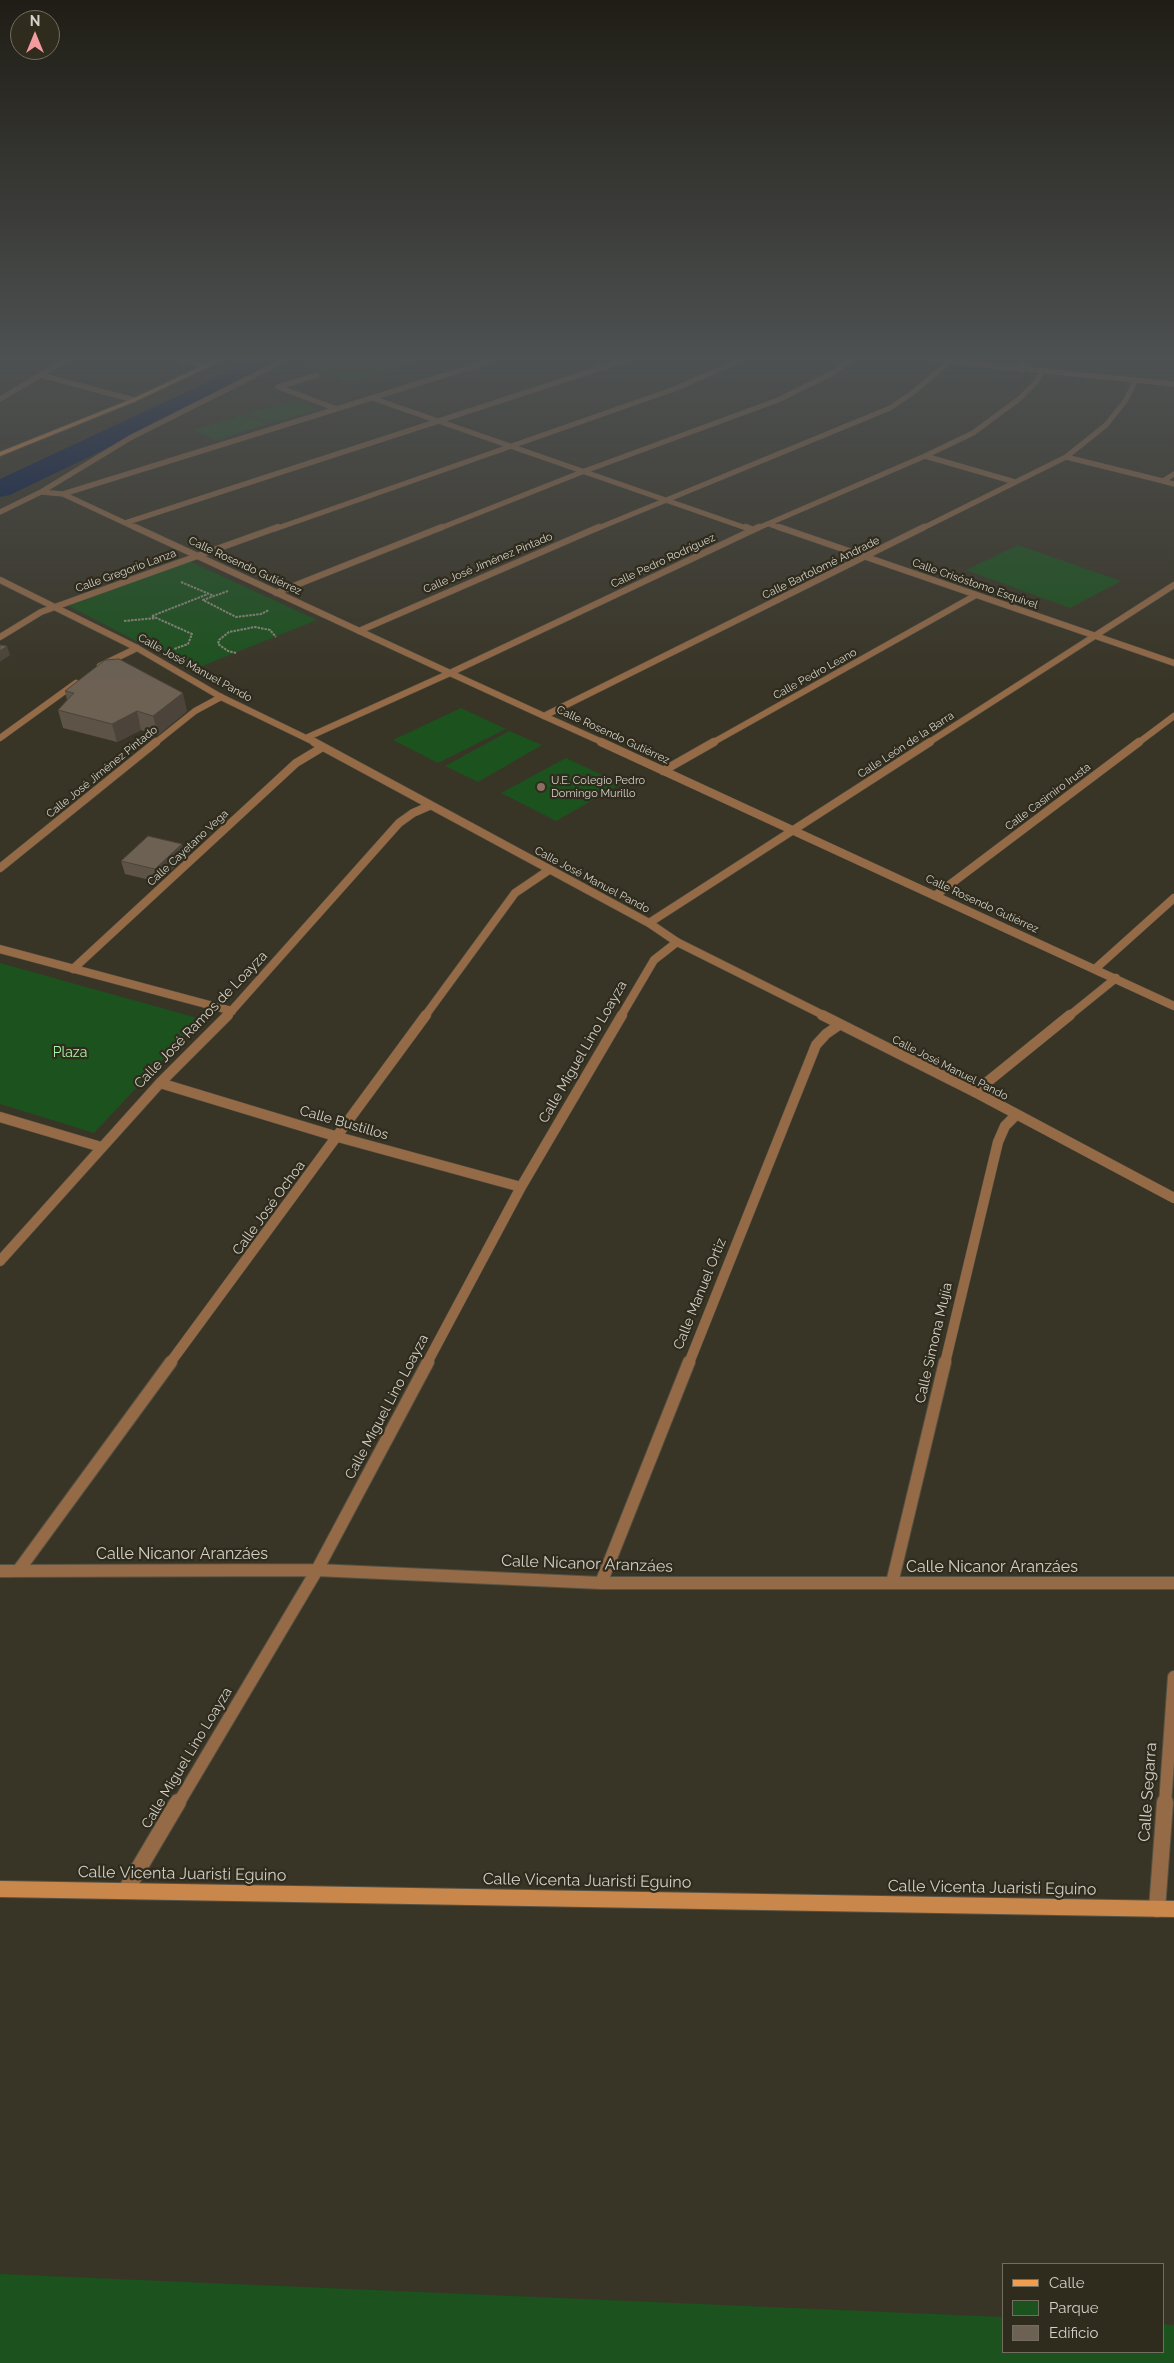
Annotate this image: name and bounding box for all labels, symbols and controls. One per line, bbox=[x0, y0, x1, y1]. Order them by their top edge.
north arrow bbox=[10, 10, 60, 60]
text: N bbox=[30, 13, 40, 29]
street label: Calle José Jiménez Pintado bbox=[421, 530, 555, 596]
street label: Calle Pedro Rodríguez bbox=[609, 531, 717, 591]
street label: Calle Rosendo Gutiérrez bbox=[186, 534, 304, 598]
street label: Calle Bartolomé Andrade bbox=[760, 534, 882, 602]
street label: Calle Gregorio Lanza bbox=[74, 547, 178, 595]
street label: Calle Crisóstomo Esquivel bbox=[910, 556, 1040, 612]
street label: Calle José Manuel Pando bbox=[136, 631, 254, 705]
street label: Calle Pedro Leano bbox=[771, 646, 859, 702]
street label: Calle Rosendo Gutiérrez bbox=[554, 703, 672, 767]
street label: Calle León de la Barra bbox=[855, 709, 957, 781]
street label: Calle José Jiménez Pintado bbox=[44, 723, 160, 821]
street label: Calle Casimiro Irusta bbox=[1003, 761, 1093, 833]
place label: U.E. Colegio Pedro Domingo Murillo bbox=[551, 774, 645, 800]
marker: U.E. Colegio Pedro Domingo Murillo bbox=[535, 781, 547, 793]
street label: Calle Cayetano Vega bbox=[145, 807, 231, 889]
street label: Calle José Manuel Pando bbox=[532, 844, 652, 916]
street label: Calle Rosendo Gutiérrez bbox=[923, 872, 1041, 936]
street label: Calle José Ramos de Loayza bbox=[131, 948, 271, 1092]
street label: Calle Miguel Lino Loayza bbox=[535, 978, 631, 1126]
street label: Calle José Manuel Pando bbox=[890, 1033, 1010, 1103]
park label: Plaza bbox=[53, 1045, 87, 1061]
street label: Calle Bustillos bbox=[298, 1102, 390, 1144]
street label: Calle José Ochoa bbox=[229, 1158, 309, 1258]
street label: Calle Manuel Ortiz bbox=[670, 1236, 730, 1352]
street label: Calle Simona Mujía bbox=[912, 1281, 956, 1405]
street label: Calle Miguel Lino Loayza bbox=[342, 1332, 432, 1482]
street label: Calle Nicanor Aranzáes bbox=[96, 1544, 268, 1564]
street label: Calle Nicanor Aranzáes bbox=[501, 1551, 673, 1577]
street label: Calle Nicanor Aranzáes bbox=[906, 1557, 1078, 1577]
street label: Calle Miguel Lino Loayza bbox=[138, 1684, 236, 1832]
street label: Calle Segarra bbox=[1135, 1742, 1161, 1842]
street label: Calle Vicenta Juaristi Eguino bbox=[78, 1863, 286, 1885]
street label: Calle Vicenta Juaristi Eguino bbox=[483, 1870, 691, 1892]
street label: Calle Vicenta Juaristi Eguino bbox=[888, 1877, 1096, 1899]
legend bbox=[1002, 2263, 1164, 2353]
text: Calle bbox=[1049, 2274, 1084, 2292]
text: Parque bbox=[1049, 2299, 1098, 2317]
text: Edificio bbox=[1049, 2324, 1099, 2342]

